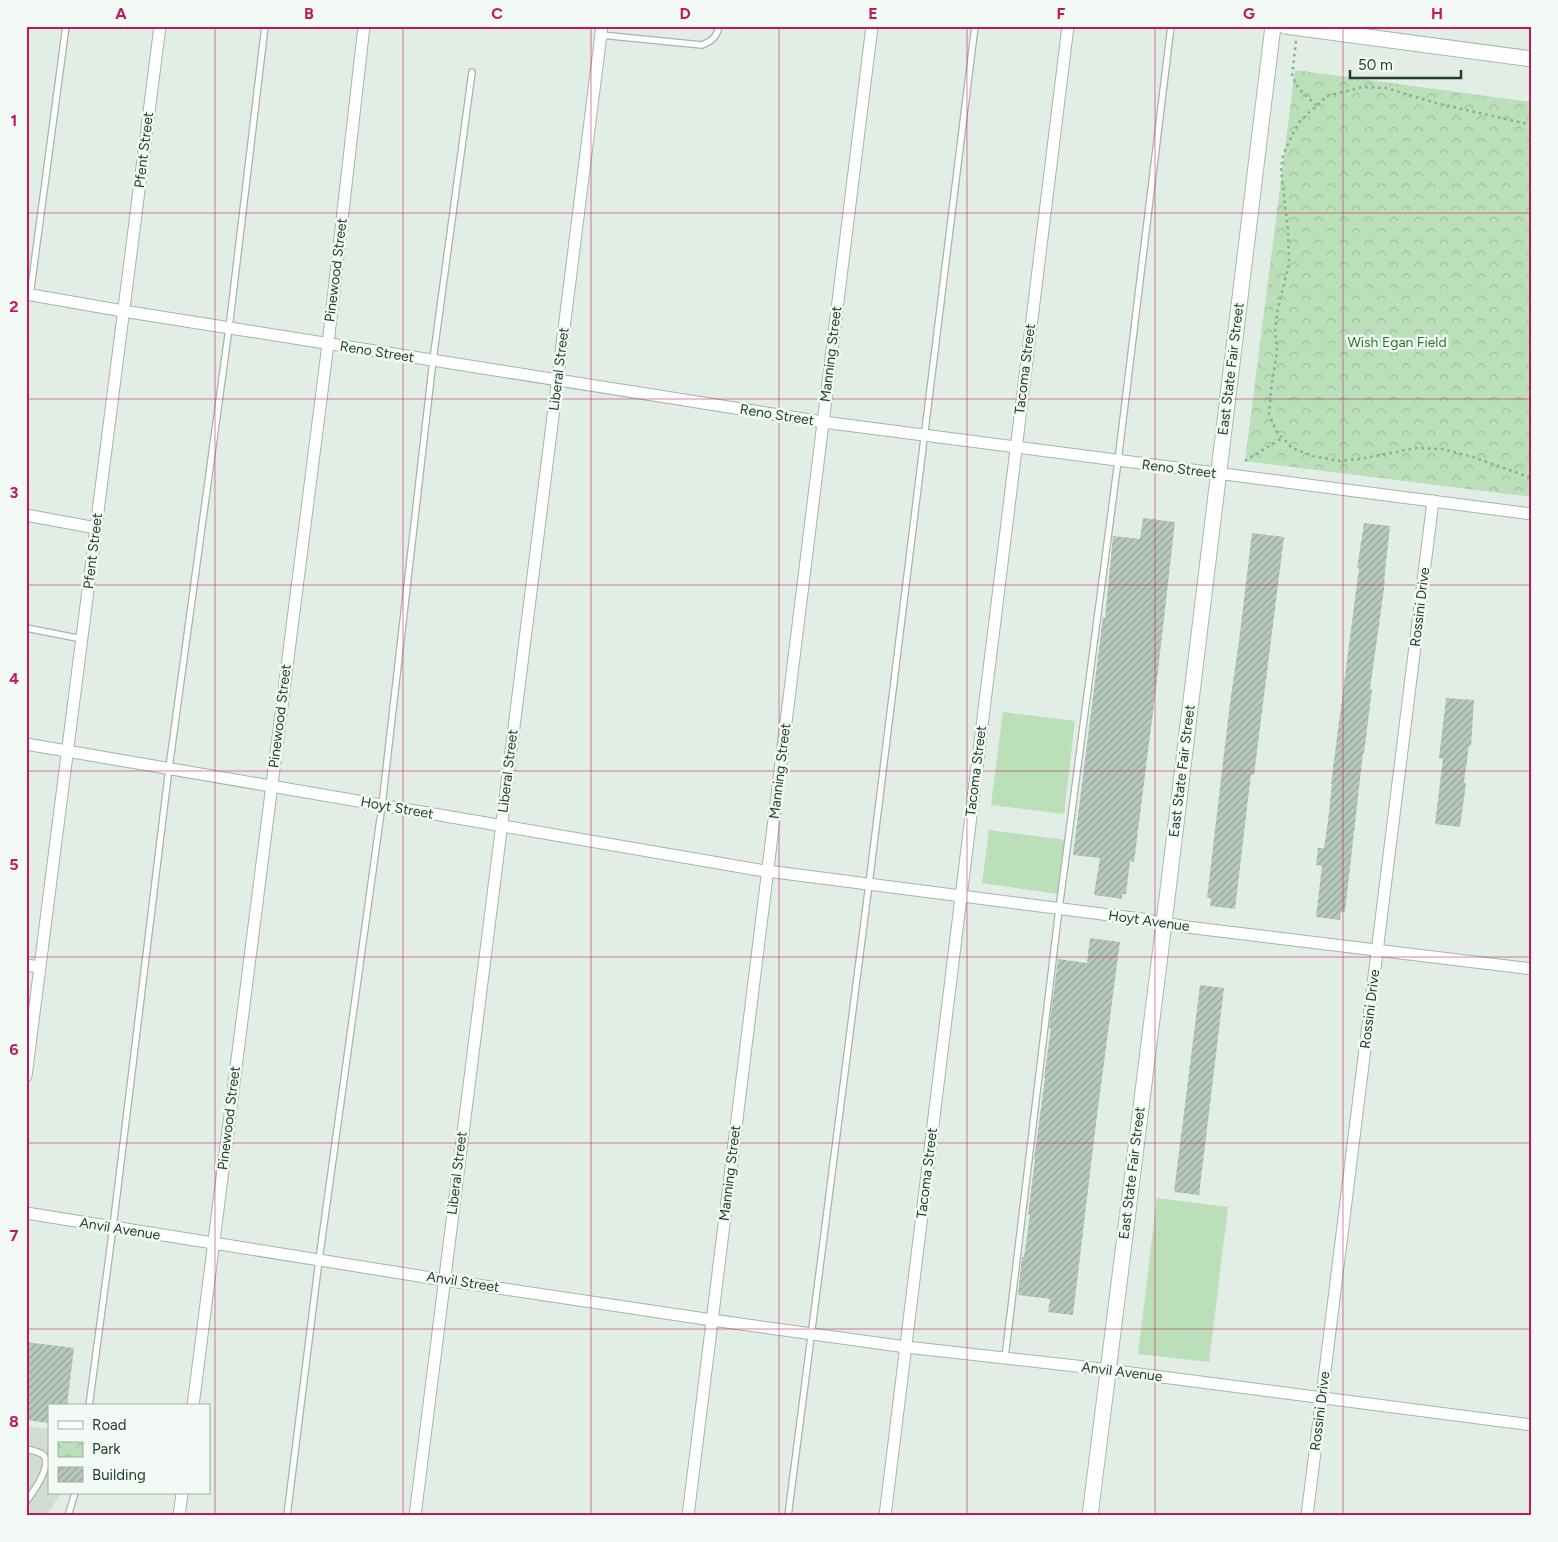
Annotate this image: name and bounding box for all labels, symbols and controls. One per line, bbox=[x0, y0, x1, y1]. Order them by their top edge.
text: A bbox=[115, 4, 127, 23]
text: B bbox=[304, 4, 314, 23]
text: C bbox=[491, 4, 503, 23]
text: D bbox=[679, 4, 691, 23]
text: E bbox=[868, 4, 878, 23]
text: F bbox=[1057, 4, 1066, 23]
text: G bbox=[1243, 4, 1255, 23]
text: H bbox=[1431, 4, 1443, 23]
scale bar bbox=[1350, 48, 1462, 80]
text: 50 m bbox=[1358, 56, 1393, 74]
text: 1 bbox=[11, 111, 17, 130]
street label: Pfent Street bbox=[131, 111, 157, 189]
street label: Pinewood Street bbox=[321, 217, 351, 323]
text: 2 bbox=[9, 297, 19, 316]
street label: East State Fair Street bbox=[1214, 302, 1248, 436]
street label: Manning Street bbox=[817, 305, 845, 403]
street label: Tacoma Street bbox=[1011, 323, 1039, 415]
street label: Liberal Street bbox=[545, 326, 573, 412]
park label: Wish Egan Field bbox=[1347, 334, 1447, 351]
street label: Reno Street bbox=[339, 338, 415, 366]
street label: Reno Street bbox=[739, 401, 815, 429]
street label: Reno Street bbox=[1141, 456, 1217, 482]
text: 3 bbox=[10, 483, 19, 502]
street label: Pfent Street bbox=[80, 512, 106, 590]
street label: Rossini Drive bbox=[1407, 566, 1433, 648]
street label: Pinewood Street bbox=[265, 663, 295, 769]
text: 4 bbox=[9, 669, 19, 688]
street label: East State Fair Street bbox=[1165, 704, 1199, 838]
street label: Manning Street bbox=[766, 722, 794, 820]
street label: Tacoma Street bbox=[962, 725, 990, 817]
street label: Liberal Street bbox=[494, 728, 522, 814]
street label: Hoyt Street bbox=[359, 793, 435, 823]
text: 5 bbox=[9, 855, 19, 874]
street label: Hoyt Avenue bbox=[1107, 907, 1191, 935]
street label: Rossini Drive bbox=[1357, 968, 1383, 1050]
text: 6 bbox=[9, 1040, 19, 1059]
street label: Pinewood Street bbox=[214, 1065, 244, 1171]
street label: East State Fair Street bbox=[1115, 1106, 1149, 1240]
street label: Manning Street bbox=[716, 1124, 744, 1222]
street label: Tacoma Street bbox=[913, 1127, 941, 1219]
street label: Liberal Street bbox=[443, 1130, 471, 1216]
street label: Anvil Avenue bbox=[78, 1214, 162, 1244]
text: 7 bbox=[10, 1226, 19, 1245]
street label: Anvil Street bbox=[425, 1268, 501, 1296]
street label: Anvil Avenue bbox=[1080, 1359, 1164, 1385]
street label: Rossini Drive bbox=[1307, 1370, 1333, 1452]
legend bbox=[48, 1404, 210, 1494]
text: 8 bbox=[9, 1412, 19, 1431]
text: Road bbox=[92, 1416, 127, 1434]
text: Park bbox=[92, 1440, 121, 1458]
text: Building bbox=[92, 1466, 146, 1484]

